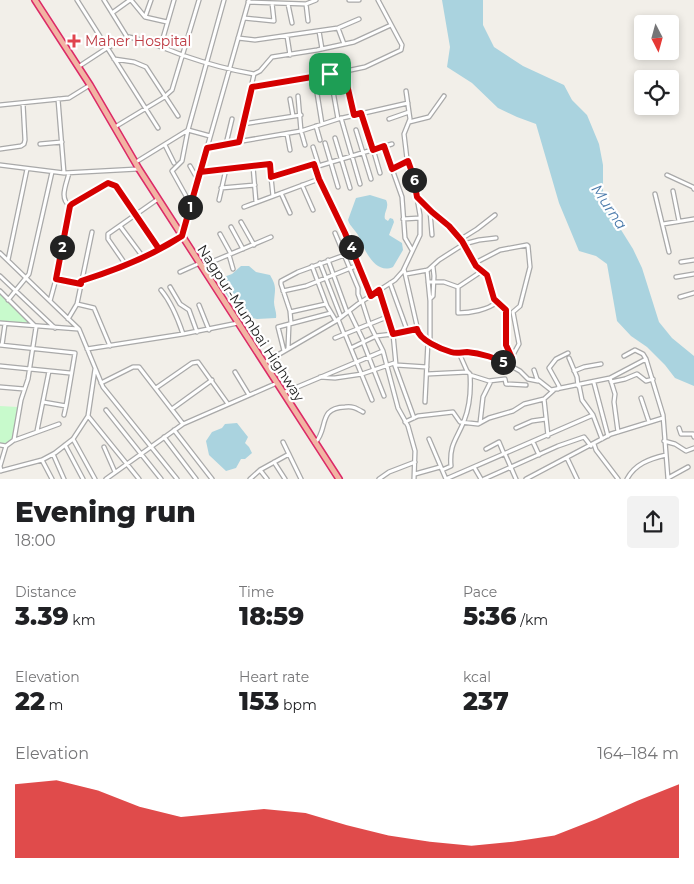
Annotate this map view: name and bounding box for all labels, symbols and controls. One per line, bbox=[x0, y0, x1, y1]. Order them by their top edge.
north arrow bbox=[634, 15, 679, 60]
map controls bbox=[634, 15, 679, 115]
place label: Maher Hospital bbox=[85, 32, 191, 50]
marker: Maher Hospital bbox=[67, 34, 81, 48]
pin bbox=[309, 53, 351, 95]
icon: arrive bbox=[316, 60, 344, 88]
button: locate bbox=[634, 70, 679, 115]
pin: 6 bbox=[402, 168, 426, 192]
text: 6 bbox=[410, 171, 419, 189]
water label: Murna bbox=[587, 180, 631, 233]
pin: 1 bbox=[178, 194, 202, 220]
text: 1 bbox=[188, 198, 193, 216]
pin: 2 bbox=[50, 234, 74, 260]
pin: 4 bbox=[338, 234, 364, 260]
text: 2 bbox=[58, 238, 67, 256]
text: 4 bbox=[347, 238, 356, 256]
street label: Nagpur-Mumbai Highway bbox=[194, 241, 309, 405]
pin: 5 bbox=[490, 350, 516, 374]
text: 5 bbox=[499, 353, 508, 371]
text: Evening run bbox=[15, 495, 196, 529]
button: share bbox=[627, 496, 679, 548]
text: 18:00 bbox=[15, 531, 56, 550]
text: Distance bbox=[15, 583, 77, 601]
text: Time bbox=[239, 583, 274, 601]
text: Pace bbox=[463, 583, 497, 601]
text: 3.39 bbox=[15, 601, 69, 631]
text: 18:59 bbox=[239, 601, 304, 631]
text: 5:36 bbox=[463, 601, 517, 631]
text: km bbox=[69, 611, 96, 629]
text: /km bbox=[517, 611, 548, 629]
text: Elevation bbox=[15, 668, 80, 686]
text: Heart rate bbox=[239, 668, 309, 686]
text: kcal bbox=[463, 668, 491, 686]
text: 22 bbox=[15, 686, 45, 716]
text: 153 bbox=[239, 686, 279, 716]
text: 237 bbox=[463, 686, 509, 716]
text: m bbox=[45, 696, 63, 714]
text: bpm bbox=[279, 696, 317, 714]
text: Elevation bbox=[15, 744, 89, 763]
text: 164–184 m bbox=[597, 744, 679, 763]

